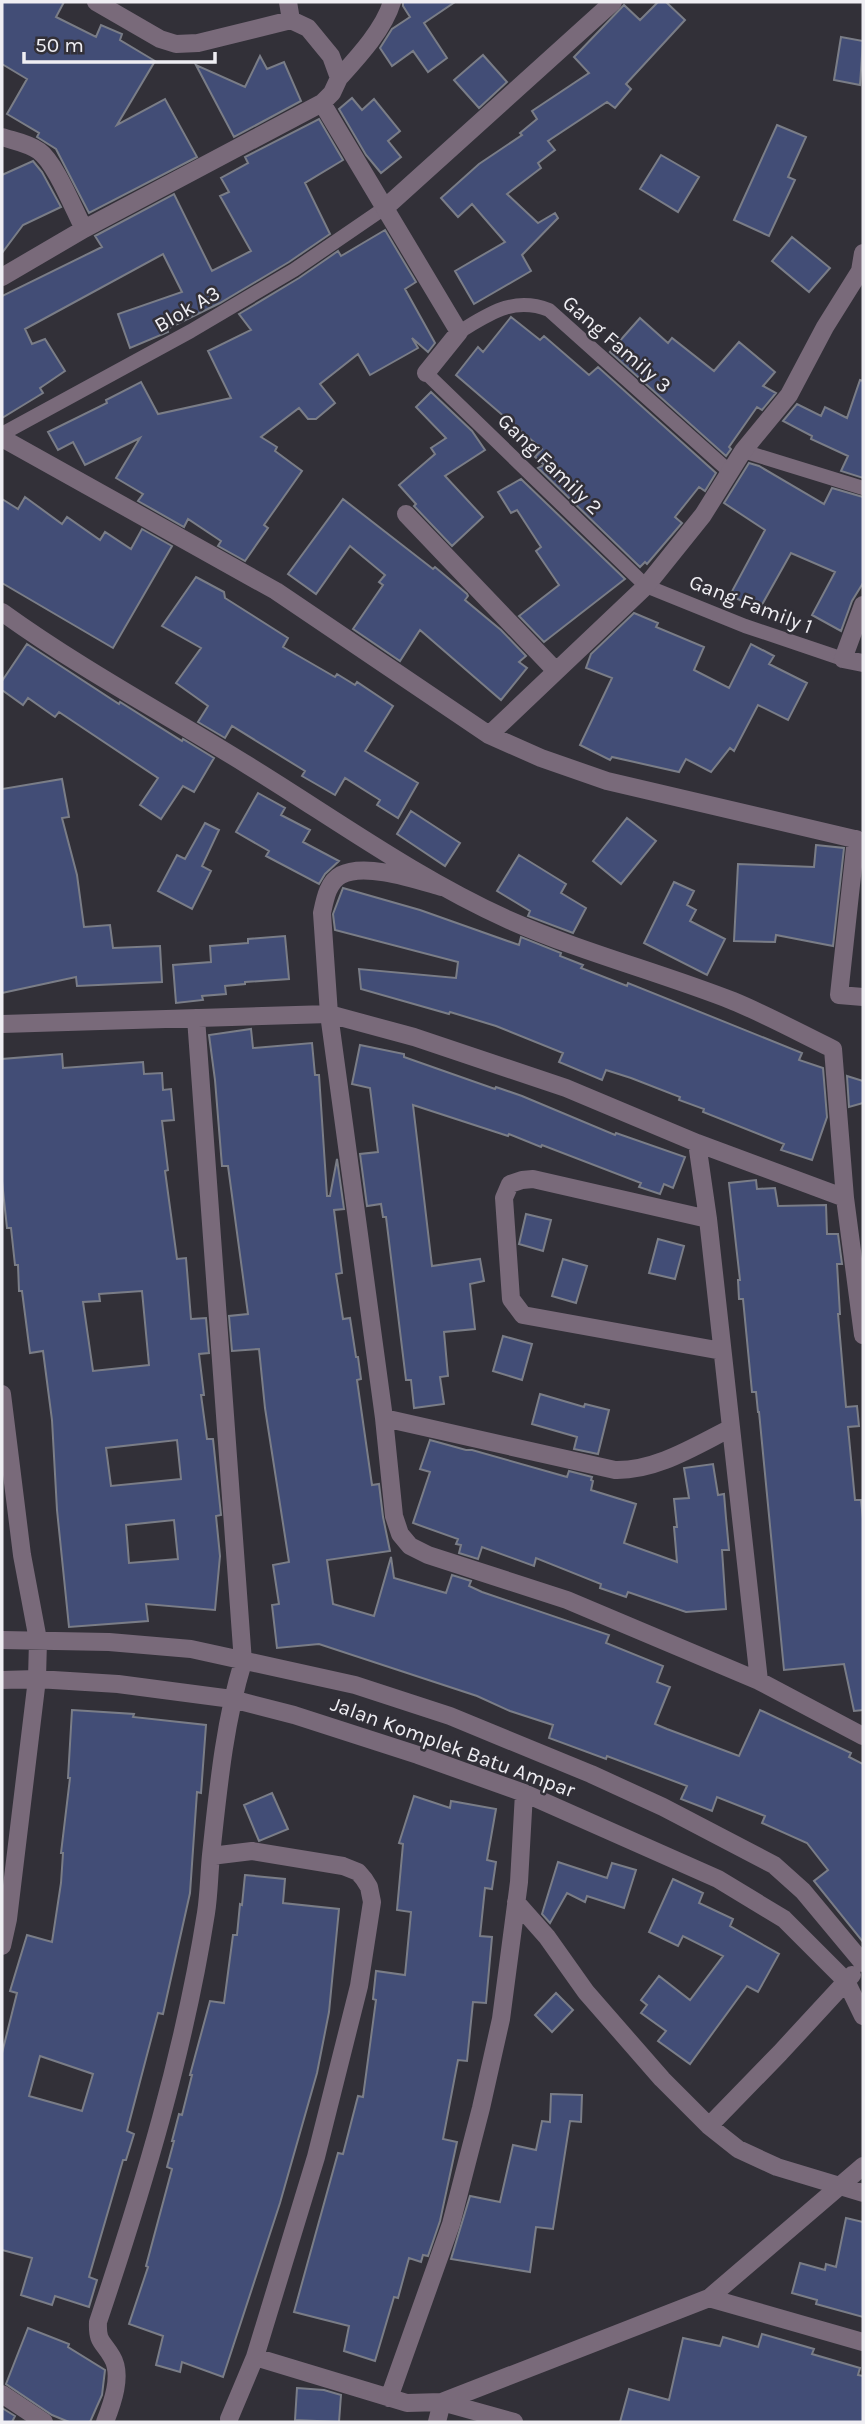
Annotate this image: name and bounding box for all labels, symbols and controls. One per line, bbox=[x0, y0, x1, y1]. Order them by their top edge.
scale bar bbox=[24, 21, 215, 65]
text: 50 m bbox=[35, 33, 84, 57]
street label: Blok A3 bbox=[150, 281, 224, 337]
street label: Gang Family 3 bbox=[558, 290, 676, 398]
street label: Gang Family 2 bbox=[493, 408, 607, 520]
street label: Gang Family 1 bbox=[686, 569, 816, 639]
street label: Jalan Komplek Batu Ampar bbox=[328, 1692, 579, 1803]

